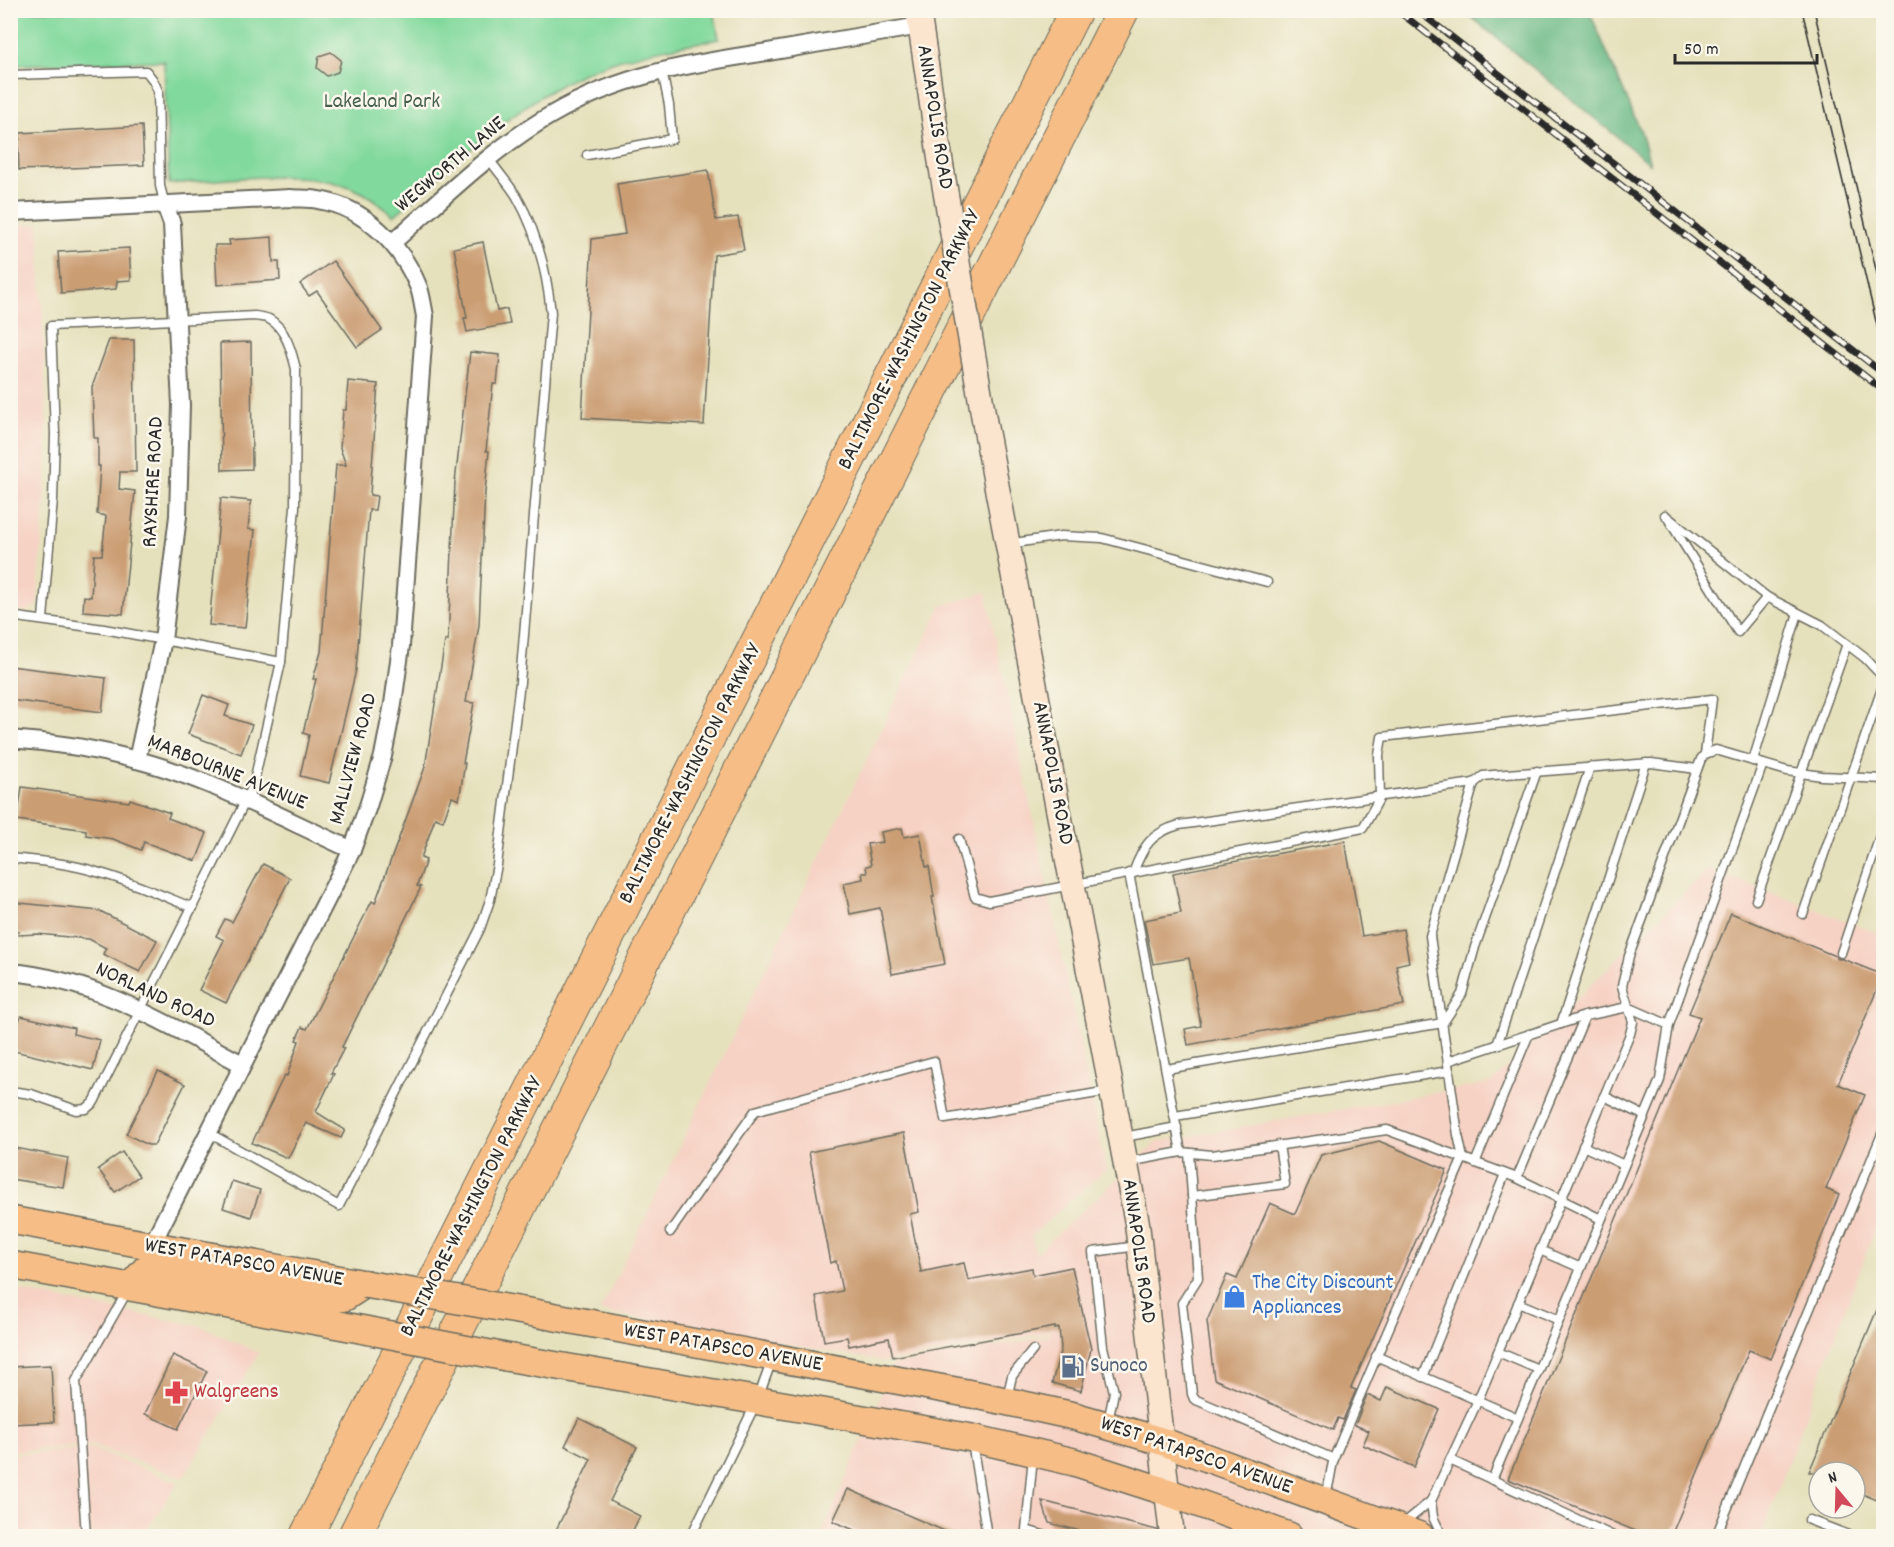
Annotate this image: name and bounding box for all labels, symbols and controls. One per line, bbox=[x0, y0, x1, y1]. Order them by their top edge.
scale bar bbox=[1675, 27, 1818, 65]
text: 50 m bbox=[1684, 38, 1719, 63]
street label: ANNAPOLIS ROAD bbox=[907, 43, 961, 191]
park label: Lakeland Park bbox=[324, 87, 440, 118]
street label: WEGWORTH LANE bbox=[389, 109, 513, 221]
street label: BALTIMORE-WASHINGTON PARKWAY bbox=[831, 204, 990, 475]
street label: RAYSHIRE ROAD bbox=[135, 416, 173, 548]
street label: BALTIMORE-WASHINGTON PARKWAY bbox=[612, 638, 771, 909]
street label: MALLVIEW ROAD bbox=[322, 690, 386, 828]
street label: ANNAPOLIS ROAD bbox=[1023, 699, 1081, 847]
street label: MARBOURNE AVENUE bbox=[142, 727, 312, 819]
street label: NORLAND ROAD bbox=[90, 955, 220, 1037]
street label: BALTIMORE-WASHINGTON PARKWAY bbox=[393, 1071, 552, 1342]
street label: ANNAPOLIS ROAD bbox=[1113, 1177, 1163, 1325]
street label: WEST PATAPSCO AVENUE bbox=[142, 1230, 346, 1296]
place label: The City Discount Appliances bbox=[1252, 1268, 1394, 1324]
shop icon: The City Discount Appliances bbox=[1221, 1283, 1247, 1309]
street label: WEST PATAPSCO AVENUE bbox=[621, 1315, 825, 1381]
place label: Sunoco bbox=[1090, 1351, 1148, 1382]
fuel station icon: Sunoco bbox=[1059, 1353, 1085, 1379]
place label: Walgreens bbox=[194, 1377, 279, 1408]
pharmacy icon: Walgreens bbox=[163, 1379, 189, 1405]
street label: WEST PATAPSCO AVENUE bbox=[1096, 1409, 1296, 1503]
north arrow bbox=[1807, 1460, 1867, 1520]
text: N bbox=[1825, 1466, 1841, 1490]

